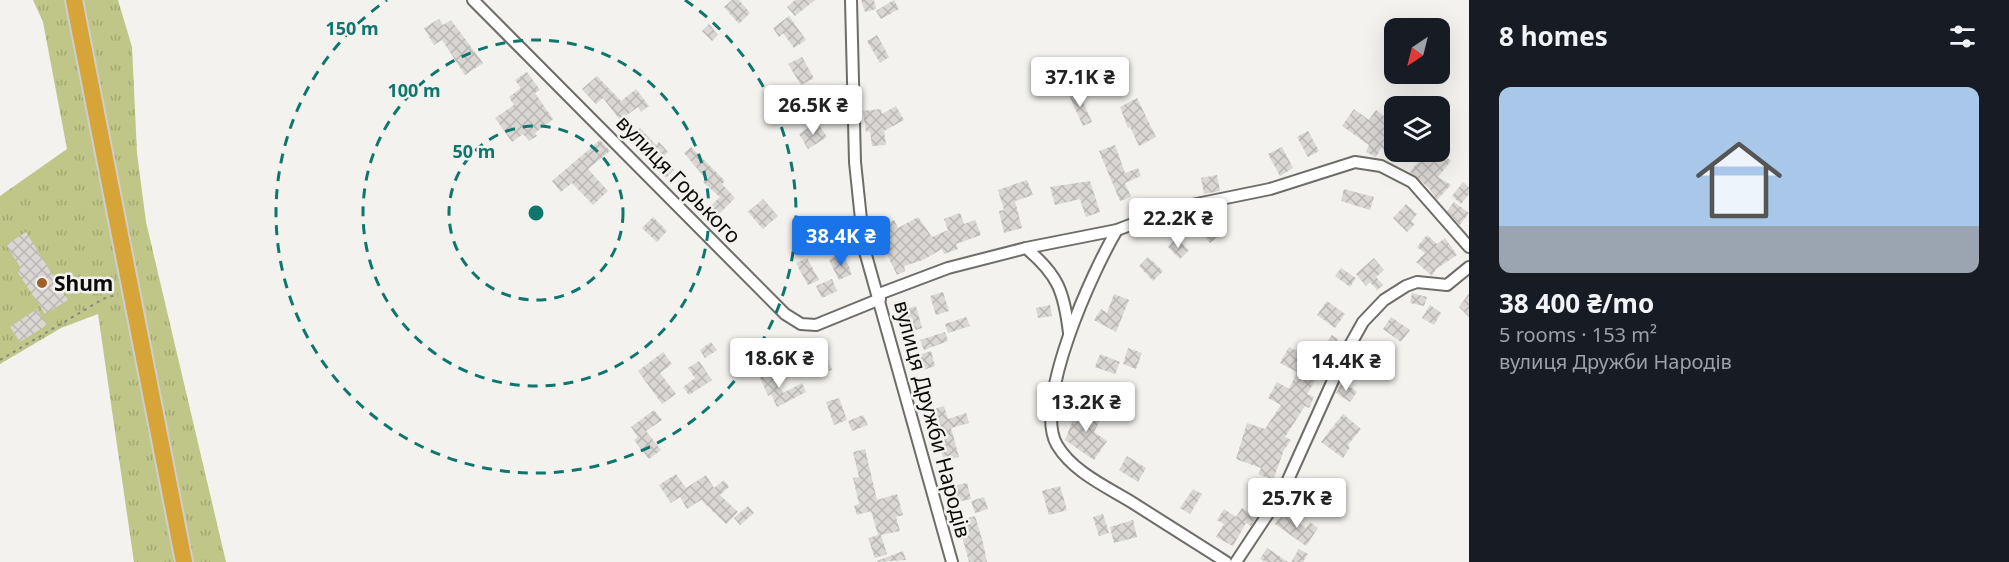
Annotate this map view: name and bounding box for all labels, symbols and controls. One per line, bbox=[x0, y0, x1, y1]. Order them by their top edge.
text: 150 m bbox=[325, 16, 379, 40]
north arrow bbox=[1384, 18, 1450, 84]
map controls bbox=[1384, 18, 1450, 162]
text: 8 homes bbox=[1499, 18, 1608, 54]
icon: filters bbox=[1946, 20, 1979, 53]
pin: 37.1K ₴ bbox=[1025, 57, 1135, 108]
text: 37.1K ₴ bbox=[1045, 63, 1115, 90]
text: 100 m bbox=[387, 78, 441, 102]
pin: 26.5K ₴ bbox=[758, 85, 868, 136]
text: 26.5K ₴ bbox=[778, 91, 848, 118]
button: layers bbox=[1384, 96, 1450, 162]
street label: вулиця Горького bbox=[610, 109, 748, 249]
icon: home bbox=[1685, 126, 1793, 234]
text: 50 m bbox=[453, 139, 495, 163]
pin: 22.2K ₴ bbox=[1123, 198, 1233, 249]
centre of rings bbox=[526, 203, 546, 223]
text: 22.2K ₴ bbox=[1143, 204, 1213, 231]
pin: 38.4K ₴ bbox=[786, 216, 896, 267]
text: 38.4K ₴ bbox=[806, 222, 876, 249]
place label: Shum bbox=[54, 269, 113, 297]
marker: Shum bbox=[35, 276, 49, 290]
text: 38 400 ₴/mo bbox=[1499, 285, 1654, 321]
street label: вулиця Дружби Народів bbox=[888, 297, 978, 541]
text: 5 rooms · 153 m² bbox=[1499, 321, 1657, 348]
pin: 18.6K ₴ bbox=[724, 338, 834, 389]
pin: 14.4K ₴ bbox=[1291, 341, 1401, 392]
text: 18.6K ₴ bbox=[744, 344, 814, 371]
text: 14.4K ₴ bbox=[1311, 347, 1381, 374]
text: вулиця Дружби Народів bbox=[1499, 348, 1732, 375]
pin: 13.2K ₴ bbox=[1031, 382, 1141, 433]
text: 13.2K ₴ bbox=[1051, 388, 1121, 415]
pin: 25.7K ₴ bbox=[1242, 478, 1352, 529]
text: 25.7K ₴ bbox=[1262, 484, 1332, 511]

